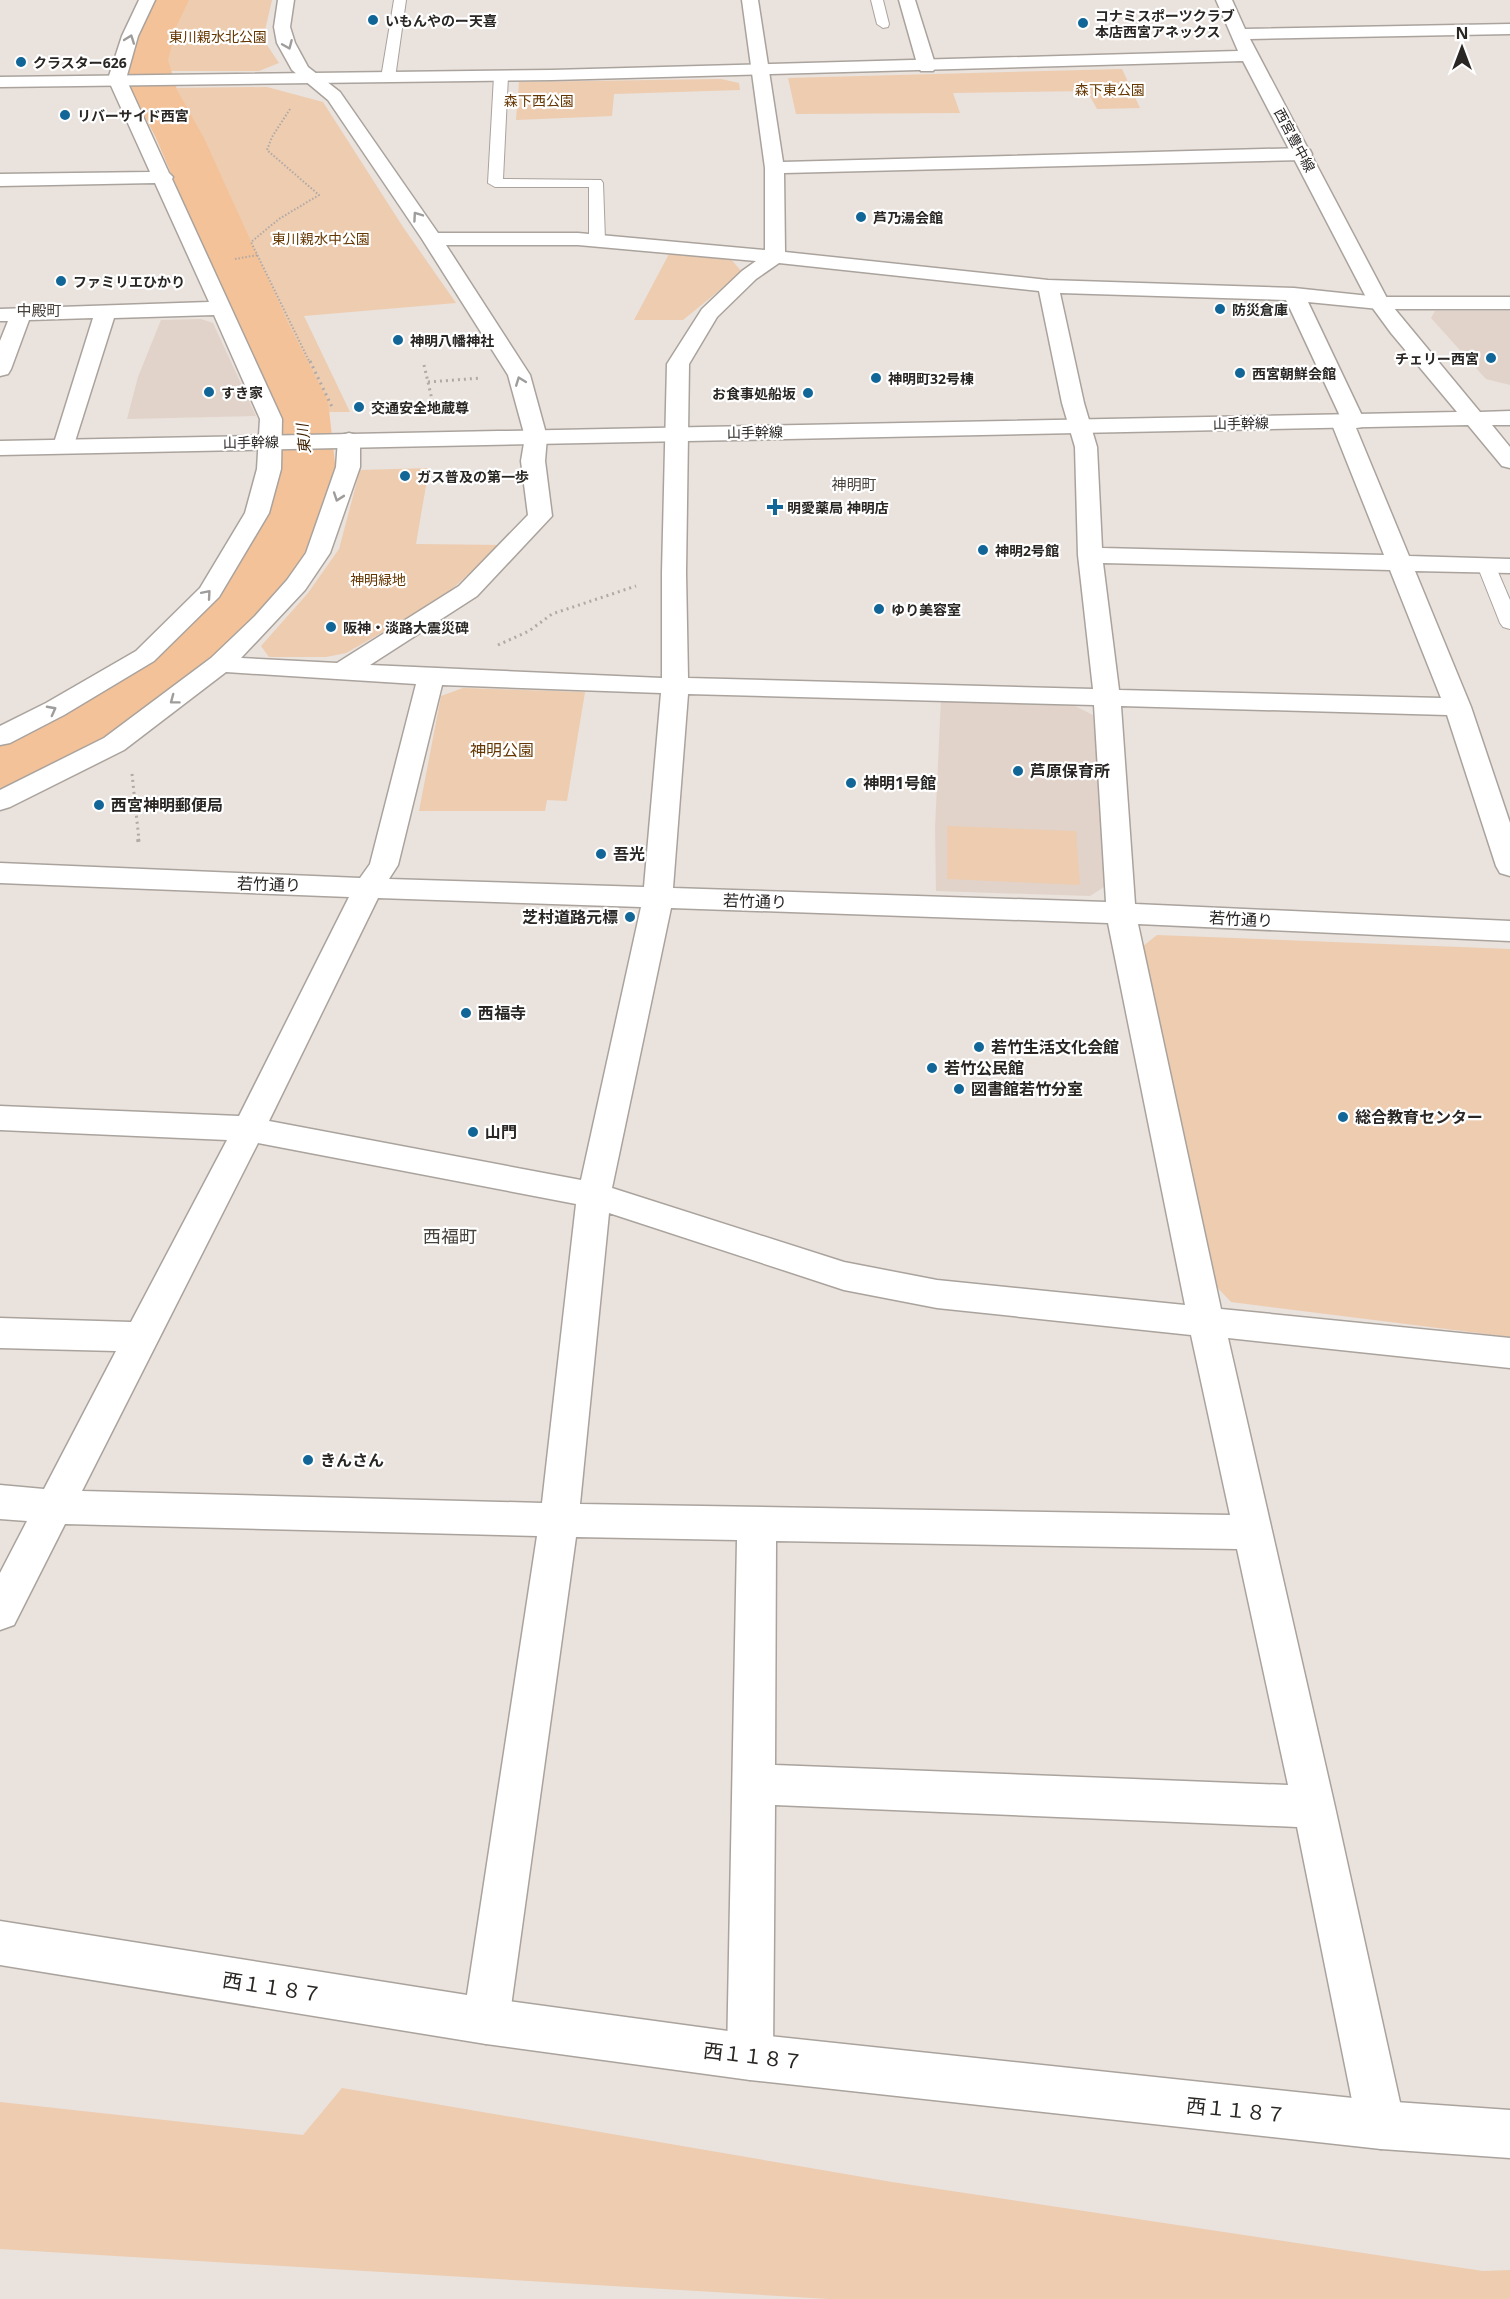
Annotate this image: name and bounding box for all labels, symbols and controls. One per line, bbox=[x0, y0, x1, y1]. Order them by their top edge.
place label: コナミスポーツクラブ 本店西宮アネックス bbox=[1095, 6, 1235, 41]
place label: いもんやのー天喜 bbox=[385, 11, 497, 30]
marker: いもんやのー天喜 bbox=[366, 13, 380, 27]
marker: コナミスポーツクラブ 本店西宮アネックス bbox=[1076, 16, 1090, 30]
north arrow bbox=[1432, 18, 1492, 78]
text: N bbox=[1455, 22, 1469, 44]
park label: 東川親水北公園 bbox=[169, 27, 267, 46]
one-way arrow bbox=[122, 34, 135, 45]
one-way arrow bbox=[281, 38, 293, 49]
place label: クラスター626 bbox=[33, 53, 127, 72]
marker: クラスター626 bbox=[14, 55, 28, 69]
park label: 森下東公園 bbox=[1075, 80, 1145, 99]
park label: 森下西公園 bbox=[504, 91, 574, 110]
street label: 西宮豊中線 bbox=[1270, 105, 1320, 175]
place label: リバーサイド西宮 bbox=[77, 106, 189, 125]
marker: リバーサイド西宮 bbox=[58, 108, 72, 122]
place label: 芦乃湯会館 bbox=[873, 208, 943, 227]
marker: 芦乃湯会館 bbox=[854, 210, 868, 224]
one-way arrow bbox=[413, 212, 424, 223]
park label: 東川親水中公園 bbox=[272, 229, 370, 248]
place label: ファミリエひかり bbox=[73, 272, 185, 291]
marker: ファミリエひかり bbox=[54, 274, 68, 288]
district label: 中殿町 bbox=[16, 300, 62, 320]
place label: 防災倉庫 bbox=[1232, 300, 1288, 319]
marker: 防災倉庫 bbox=[1213, 302, 1227, 316]
place label: 神明八幡神社 bbox=[410, 331, 494, 350]
marker: 神明八幡神社 bbox=[391, 333, 405, 347]
place label: チェリー西宮 bbox=[1395, 349, 1479, 368]
marker: チェリー西宮 bbox=[1484, 351, 1498, 365]
place label: 西宮朝鮮会館 bbox=[1252, 364, 1336, 383]
marker: 西宮朝鮮会館 bbox=[1233, 366, 1247, 380]
place label: 神明町32号棟 bbox=[888, 369, 974, 388]
marker: 神明町32号棟 bbox=[869, 371, 883, 385]
one-way arrow bbox=[515, 376, 528, 387]
place label: すき家 bbox=[221, 383, 263, 402]
place label: お食事処船坂 bbox=[712, 384, 796, 403]
marker: すき家 bbox=[202, 385, 216, 399]
marker: お食事処船坂 bbox=[801, 386, 815, 400]
place label: 交通安全地蔵尊 bbox=[371, 398, 469, 417]
marker: 交通安全地蔵尊 bbox=[352, 400, 366, 414]
street label: 山手幹線 bbox=[1213, 413, 1269, 433]
water label: 東川 bbox=[291, 421, 315, 455]
street label: 山手幹線 bbox=[727, 422, 783, 442]
street label: 山手幹線 bbox=[223, 432, 279, 452]
place label: ガス普及の第一歩 bbox=[417, 467, 529, 486]
marker: ガス普及の第一歩 bbox=[398, 469, 412, 483]
district label: 神明町 bbox=[831, 474, 877, 494]
one-way arrow bbox=[332, 491, 345, 502]
place label: 明愛薬局 神明店 bbox=[787, 498, 889, 517]
marker: 明愛薬局 神明店 bbox=[768, 500, 782, 514]
place label: 神明2号館 bbox=[995, 541, 1059, 560]
marker: 神明2号館 bbox=[976, 543, 990, 557]
park label: 神明緑地 bbox=[350, 570, 406, 589]
one-way arrow bbox=[200, 590, 211, 601]
place label: ゆり美容室 bbox=[891, 600, 961, 619]
marker: ゆり美容室 bbox=[872, 602, 886, 616]
place label: 阪神・淡路大震災碑 bbox=[343, 618, 469, 637]
marker: 阪神・淡路大震災碑 bbox=[324, 620, 338, 634]
one-way arrow bbox=[170, 693, 181, 704]
one-way arrow bbox=[46, 706, 56, 717]
park label: 神明公園 bbox=[470, 739, 534, 761]
place label: 芦原保育所 bbox=[1030, 760, 1110, 782]
marker: 芦原保育所 bbox=[1011, 764, 1025, 778]
place label: 神明1号館 bbox=[863, 772, 936, 794]
marker: 神明1号館 bbox=[844, 776, 858, 790]
place label: 西宮神明郵便局 bbox=[111, 794, 223, 816]
marker: 西宮神明郵便局 bbox=[92, 798, 106, 812]
place label: 吾光 bbox=[613, 843, 645, 865]
marker: 吾光 bbox=[594, 847, 608, 861]
street label: 若竹通り bbox=[237, 872, 301, 896]
street label: 若竹通り bbox=[723, 889, 787, 913]
place label: 芝村道路元標 bbox=[522, 906, 618, 928]
street label: 若竹通り bbox=[1208, 906, 1274, 932]
marker: 芝村道路元標 bbox=[623, 910, 637, 924]
place label: 西福寺 bbox=[478, 1002, 526, 1024]
marker: 西福寺 bbox=[459, 1006, 473, 1020]
place label: 若竹生活文化会館 bbox=[991, 1036, 1119, 1058]
marker: 若竹生活文化会館 bbox=[972, 1040, 986, 1054]
place label: 若竹公民館 bbox=[944, 1057, 1024, 1079]
marker: 若竹公民館 bbox=[925, 1061, 939, 1075]
place label: 図書館若竹分室 bbox=[971, 1078, 1083, 1100]
marker: 図書館若竹分室 bbox=[952, 1082, 966, 1096]
place label: 総合教育センター bbox=[1355, 1106, 1483, 1128]
marker: 総合教育センター bbox=[1336, 1110, 1350, 1124]
place label: 山門 bbox=[485, 1121, 517, 1143]
marker: 山門 bbox=[466, 1125, 480, 1139]
district label: 西福町 bbox=[423, 1224, 477, 1248]
place label: きんさん bbox=[320, 1449, 384, 1471]
marker: きんさん bbox=[301, 1453, 315, 1467]
street label: 西１１８７ bbox=[221, 1966, 323, 2008]
street label: 西１１８７ bbox=[702, 2037, 804, 2075]
street label: 西１１８７ bbox=[1185, 2091, 1287, 2129]

